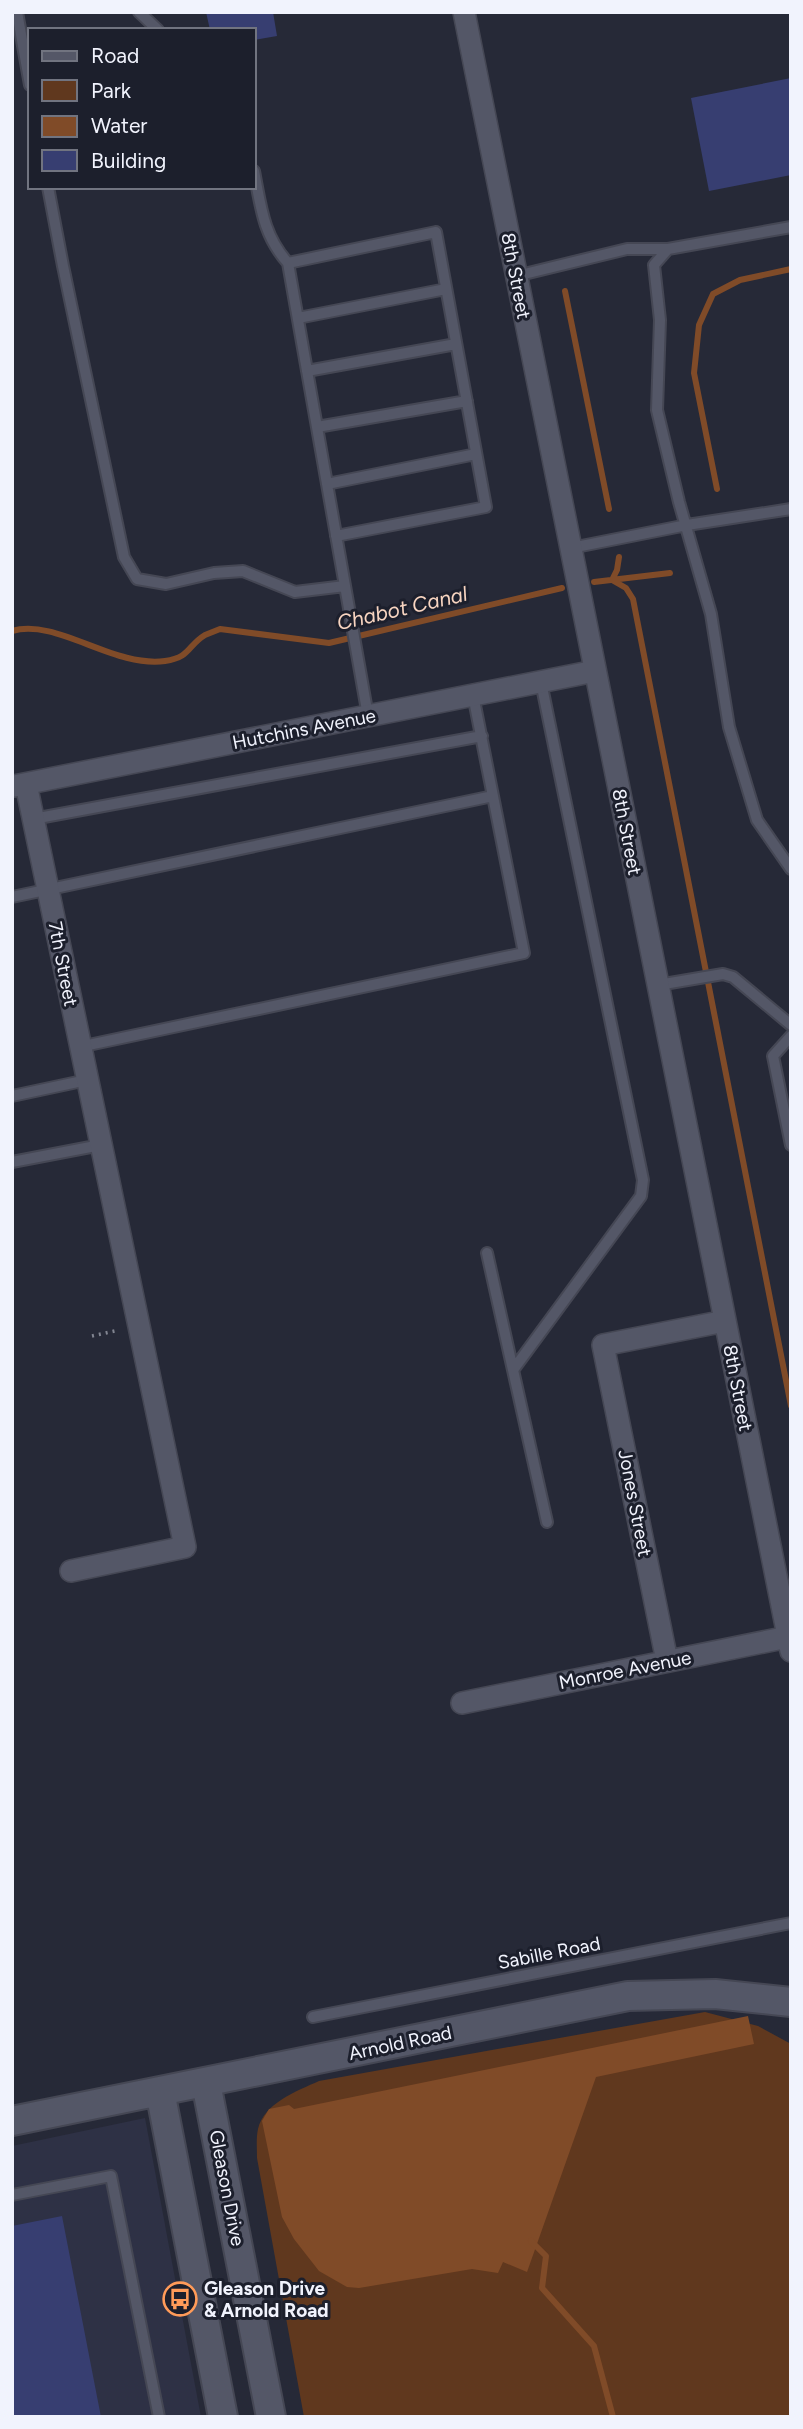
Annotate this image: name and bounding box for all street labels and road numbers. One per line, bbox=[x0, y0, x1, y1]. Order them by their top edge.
street label: 8th Street bbox=[496, 231, 536, 321]
street label: Hutchins Avenue bbox=[230, 704, 378, 754]
street label: 8th Street bbox=[607, 787, 647, 877]
street label: 7th Street bbox=[44, 920, 82, 1008]
street label: 8th Street bbox=[718, 1343, 758, 1433]
street label: Jones Street bbox=[613, 1448, 657, 1558]
street label: Monroe Avenue bbox=[557, 1646, 693, 1694]
street label: Sabille Road bbox=[496, 1932, 602, 1974]
street label: Arnold Road bbox=[346, 2021, 454, 2065]
street label: Gleason Drive bbox=[204, 2128, 250, 2248]

